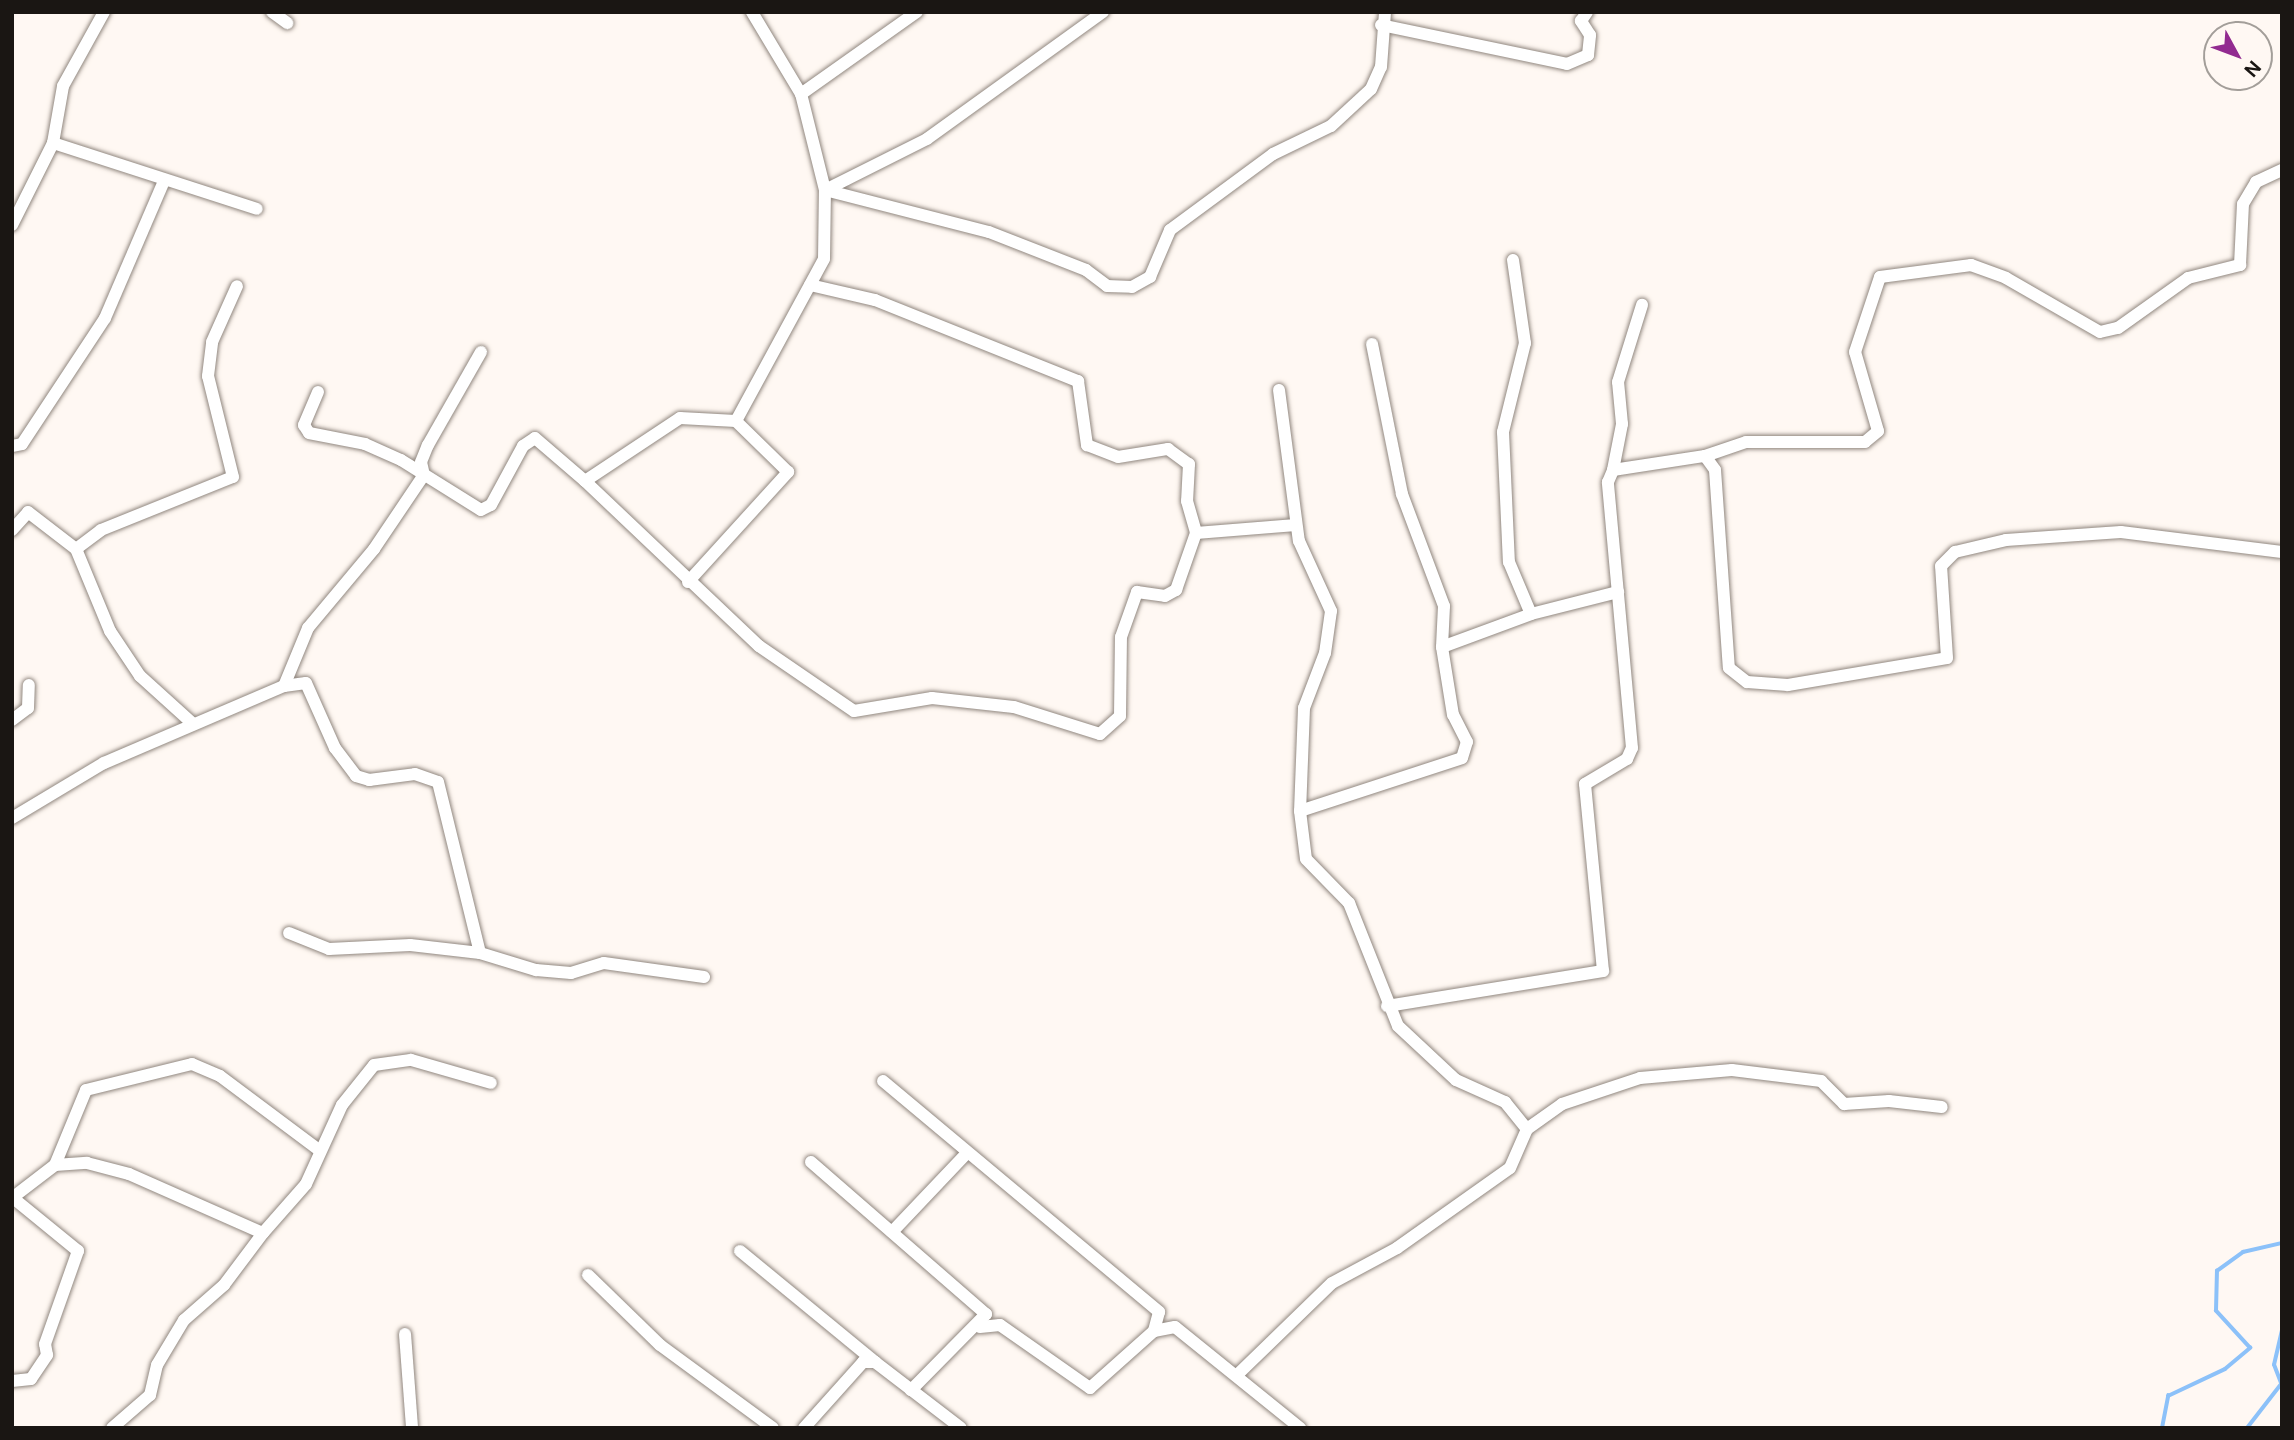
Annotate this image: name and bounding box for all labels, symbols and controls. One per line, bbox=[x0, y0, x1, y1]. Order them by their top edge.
north arrow bbox=[2203, 21, 2273, 91]
text: N bbox=[2239, 55, 2267, 82]

